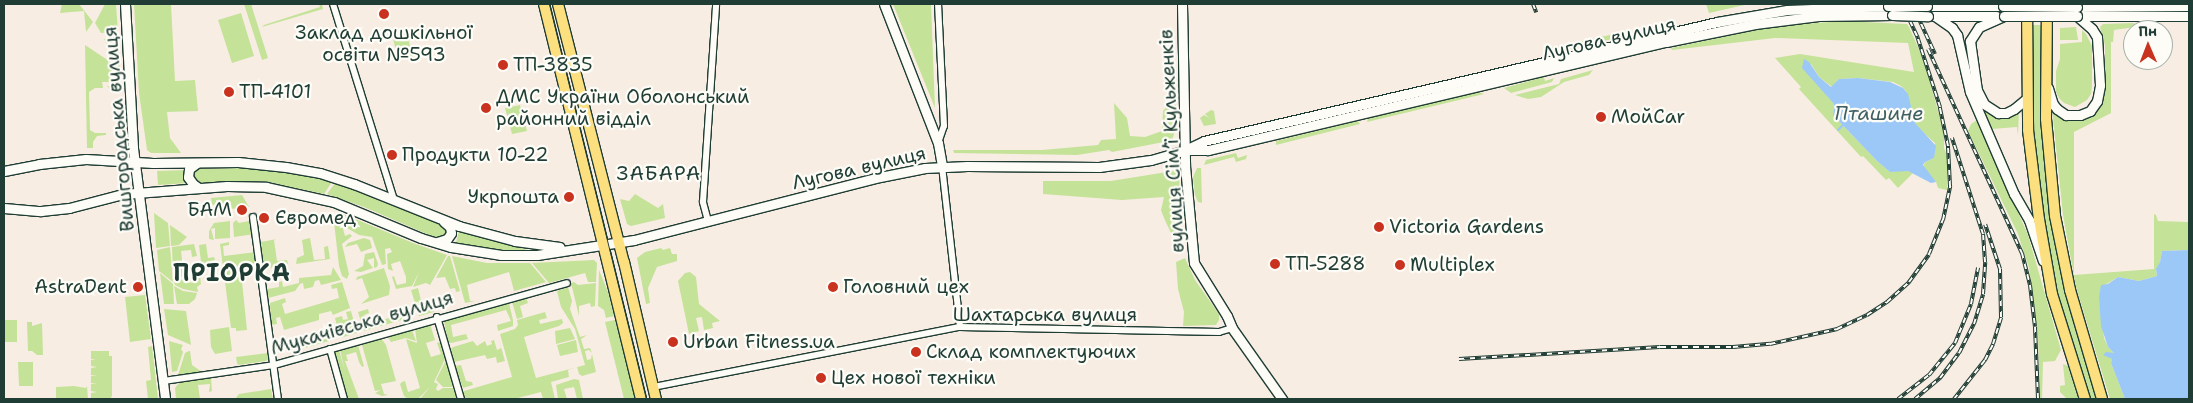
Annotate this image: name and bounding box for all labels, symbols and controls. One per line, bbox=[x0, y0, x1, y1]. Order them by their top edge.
marker: Заклад дошкільної освіти №593 bbox=[378, 8, 390, 20]
street label: Лугова вулиця bbox=[1540, 13, 1678, 65]
north arrow bbox=[2123, 20, 2173, 70]
place label: Заклад дошкільної освіти №593 bbox=[295, 22, 473, 66]
text: Пн bbox=[2138, 22, 2157, 40]
street label: Вишгородська вулиця bbox=[99, 26, 139, 232]
street label: вулиця Сімʼї Кульженків bbox=[1155, 29, 1189, 253]
place label: ТП-3835 bbox=[513, 54, 593, 76]
marker: ТП-3835 bbox=[497, 59, 509, 71]
place label: ТП-4101 bbox=[239, 81, 311, 103]
marker: ТП-4101 bbox=[223, 86, 235, 98]
place label: ДМС України Оболонський районний відділ bbox=[496, 86, 749, 130]
water label: Пташине bbox=[1835, 101, 1923, 125]
marker: ДМС України Оболонський районний відділ bbox=[480, 102, 492, 114]
place label: МойCar bbox=[1611, 106, 1685, 128]
marker: МойCar bbox=[1595, 111, 1607, 123]
street label: Лугова вулиця bbox=[790, 142, 928, 194]
place label: Продукти 10-22 bbox=[402, 144, 549, 166]
marker: Продукти 10-22 bbox=[386, 149, 398, 161]
district label: ЗАБАРА bbox=[616, 161, 702, 185]
place label: Укрпошта bbox=[467, 186, 559, 208]
marker: Укрпошта bbox=[563, 191, 575, 203]
place label: БАМ bbox=[187, 199, 232, 221]
marker: БАМ bbox=[236, 204, 248, 216]
place label: Євромед bbox=[275, 207, 356, 229]
marker: Євромед bbox=[257, 211, 271, 225]
place label: Victoria Gardens bbox=[1389, 216, 1544, 238]
marker: Victoria Gardens bbox=[1373, 221, 1385, 233]
place label: ТП-5288 bbox=[1285, 253, 1366, 275]
place label: Multiplex bbox=[1410, 254, 1495, 276]
marker: ТП-5288 bbox=[1269, 258, 1281, 270]
marker: Multiplex bbox=[1394, 259, 1406, 271]
district label: ПРІОРКА bbox=[172, 260, 292, 288]
place label: AstraDent bbox=[34, 276, 127, 298]
place label: Головний цех bbox=[843, 276, 969, 298]
marker: AstraDent bbox=[131, 280, 145, 294]
marker: Головний цех bbox=[827, 281, 839, 293]
street label: Мукачівська вулиця bbox=[268, 286, 456, 360]
street label: Шахтарська вулиця bbox=[953, 304, 1137, 326]
place label: Urban Fitness.ua bbox=[683, 331, 835, 353]
marker: Urban Fitness.ua bbox=[667, 336, 679, 348]
place label: Склад комплектуючих bbox=[926, 341, 1136, 363]
marker: Склад комплектуючих bbox=[910, 346, 922, 358]
place label: Цех нової техніки bbox=[831, 367, 996, 389]
marker: Цех нової техніки bbox=[815, 372, 827, 384]

